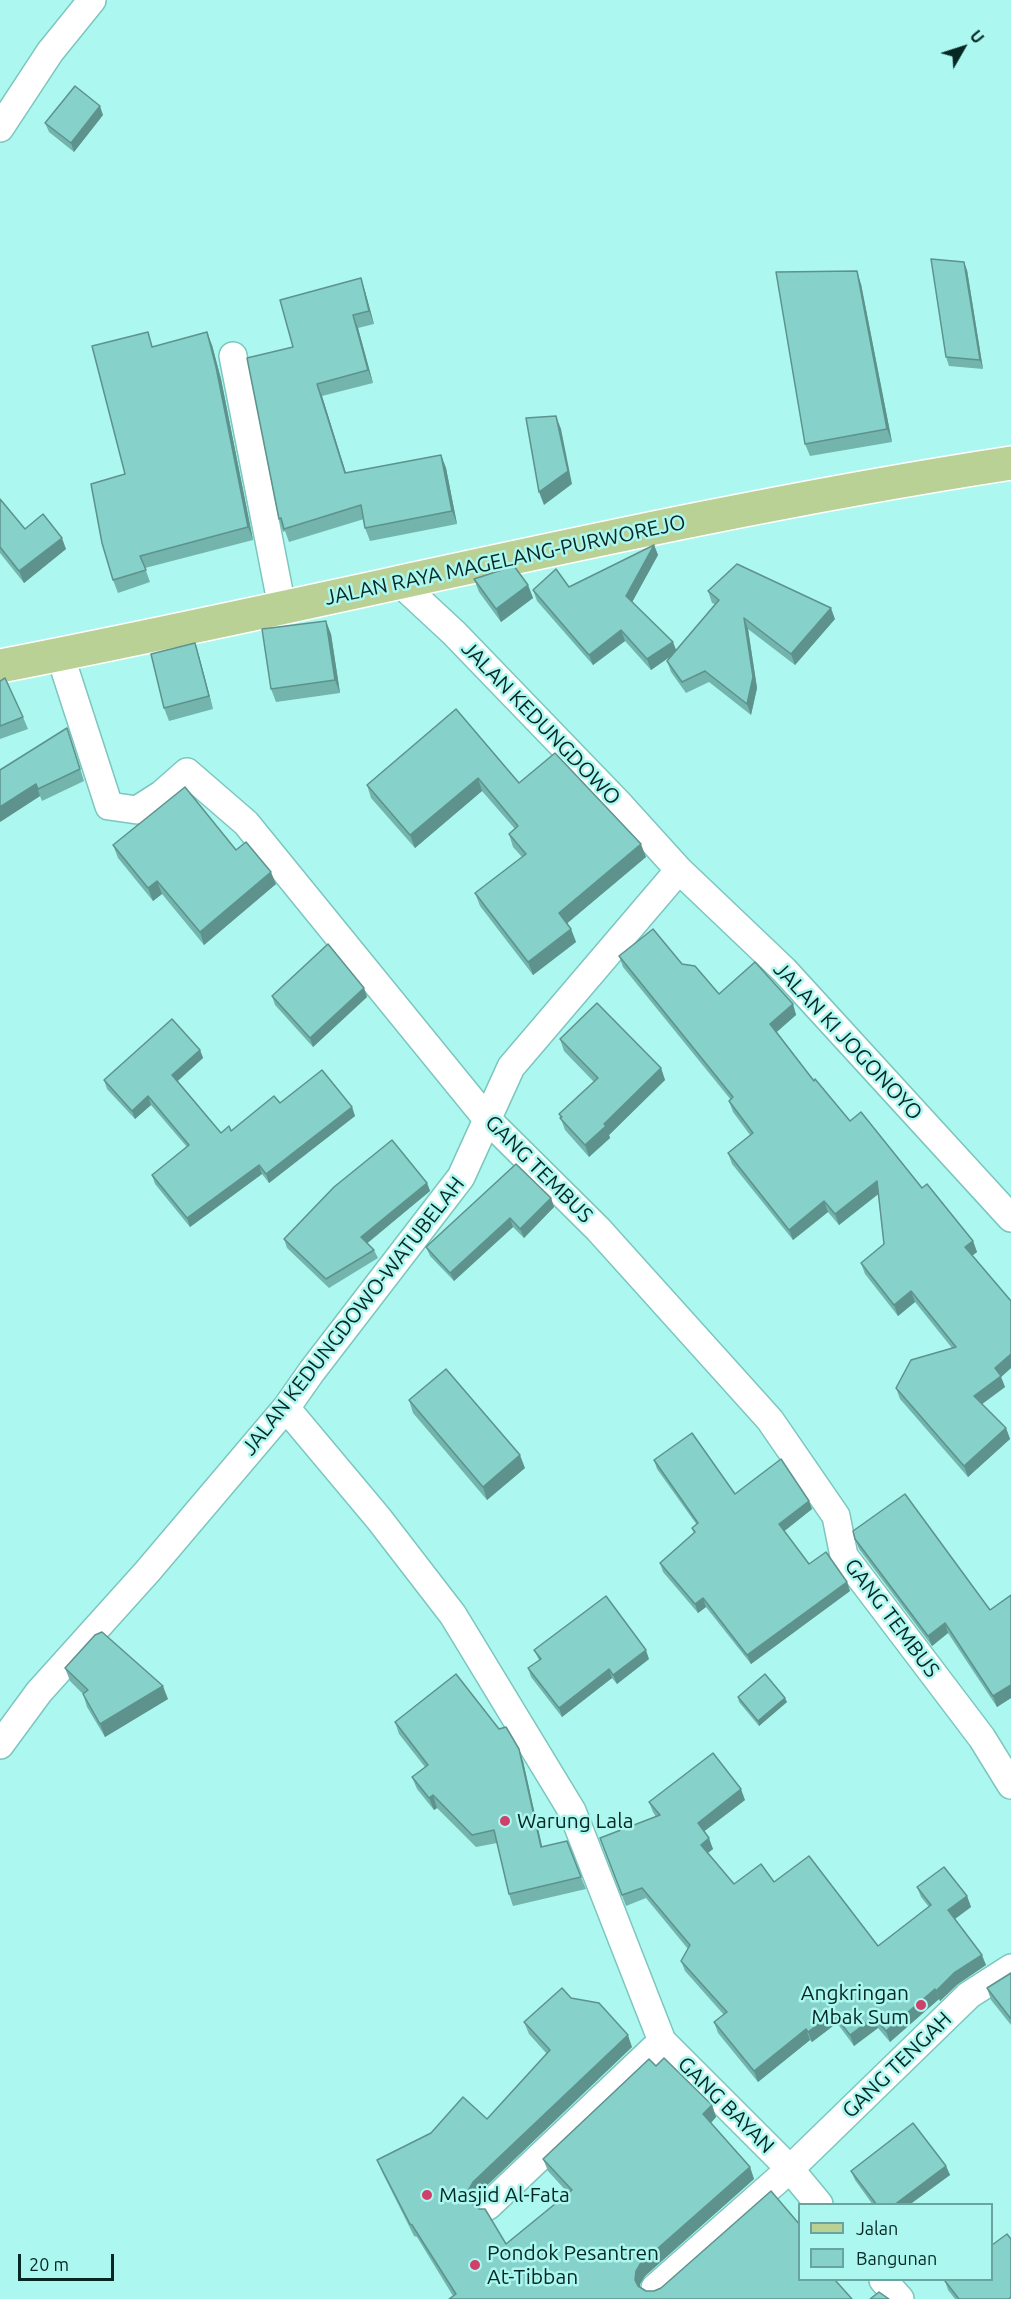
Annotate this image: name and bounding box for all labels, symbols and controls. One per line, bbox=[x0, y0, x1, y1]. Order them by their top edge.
north arrow bbox=[933, 18, 993, 78]
text: U bbox=[966, 27, 988, 47]
street label: JALAN RAYA MAGELANG-PURWOREJO bbox=[322, 509, 688, 611]
street label: JALAN KEDUNGDOWO bbox=[456, 636, 626, 810]
street label: JALAN KI JOGONOYO bbox=[768, 957, 928, 1125]
street label: GANG TEMBUS bbox=[480, 1110, 598, 1228]
street label: JALAN KEDUNGDOWO-WATUBELAH bbox=[236, 1172, 470, 1460]
street label: GANG TEMBUS bbox=[839, 1554, 945, 1682]
place label: Warung Lala bbox=[517, 1808, 633, 1834]
marker: Warung Lala bbox=[498, 1814, 512, 1828]
place label: Angkringan Mbak Sum bbox=[801, 1980, 909, 2030]
marker: Angkringan Mbak Sum bbox=[914, 1998, 928, 2012]
street label: GANG TENGAH bbox=[837, 2007, 957, 2123]
street label: GANG BAYAN bbox=[673, 2052, 779, 2158]
place label: Masjid Al-Fata bbox=[439, 2182, 570, 2208]
marker: Masjid Al-Fata bbox=[420, 2188, 434, 2202]
legend bbox=[798, 2203, 993, 2281]
text: Jalan bbox=[856, 2218, 898, 2238]
place label: Pondok Pesantren At-Tibban bbox=[487, 2240, 659, 2290]
scale bar bbox=[21, 2242, 117, 2280]
text: Bangunan bbox=[856, 2248, 937, 2268]
text: 20 m bbox=[29, 2254, 69, 2274]
marker: Pondok Pesantren At-Tibban bbox=[468, 2258, 482, 2272]

